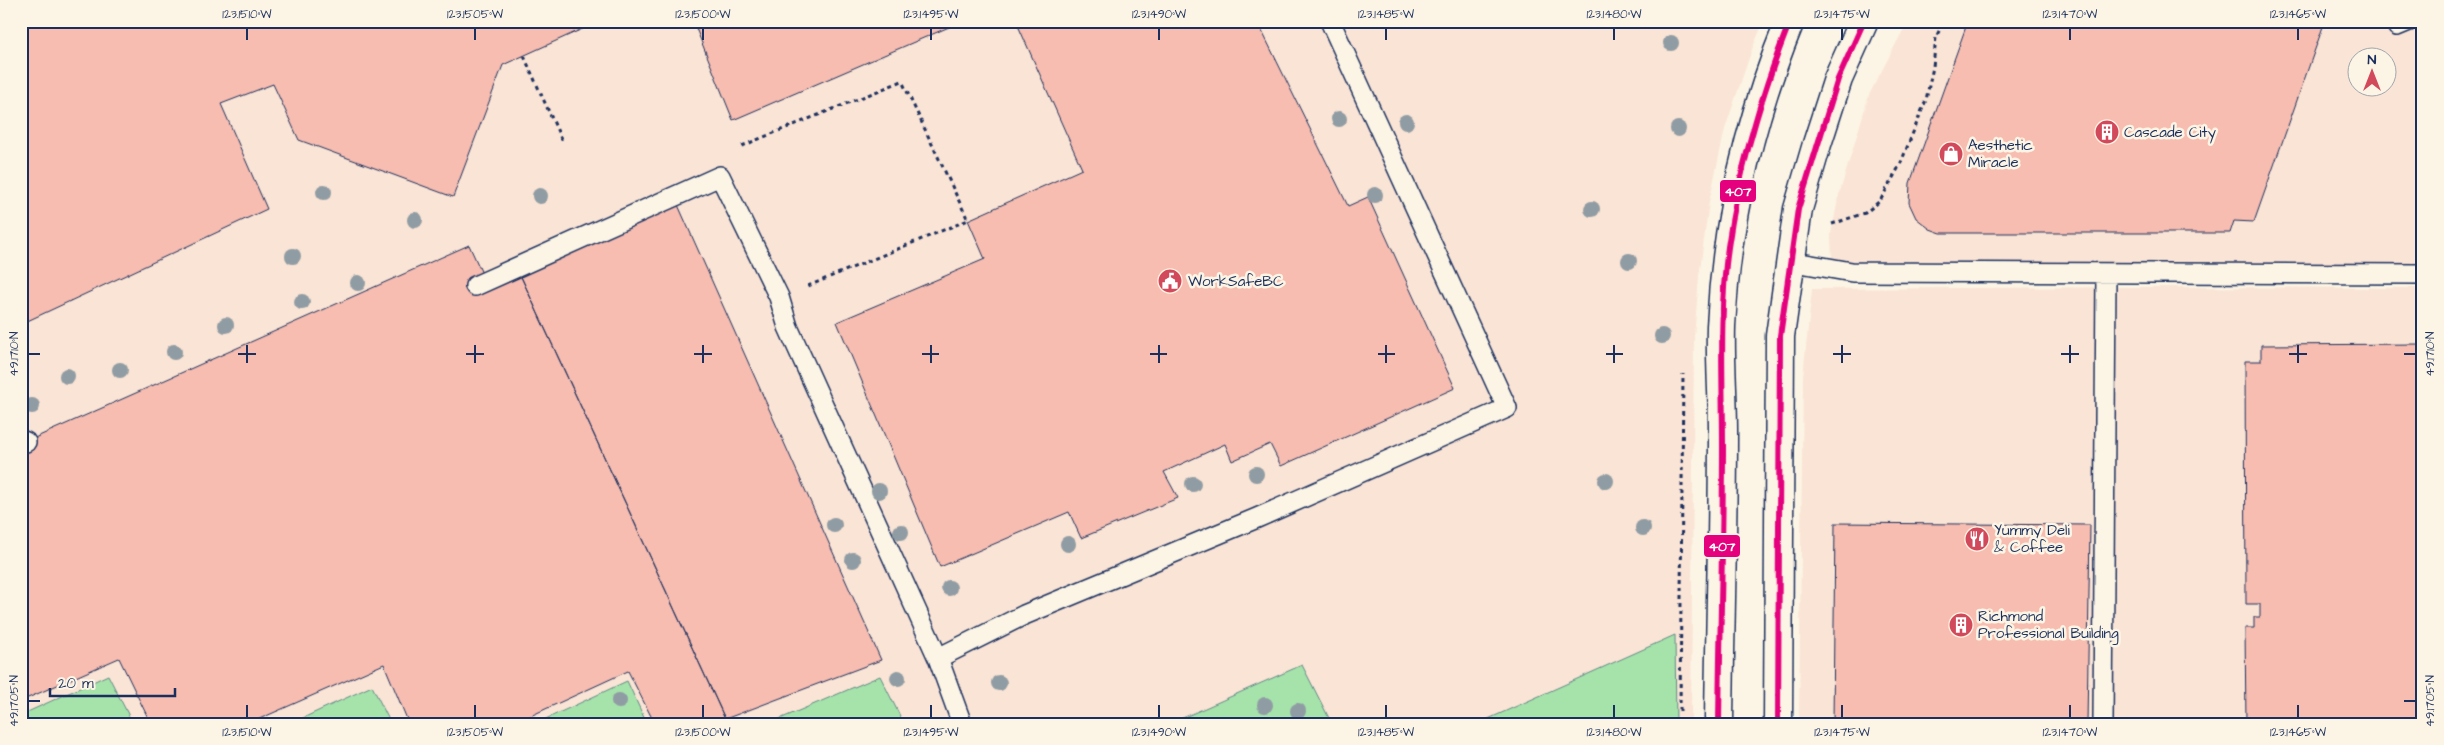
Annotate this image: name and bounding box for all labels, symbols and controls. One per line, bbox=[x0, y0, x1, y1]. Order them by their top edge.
text: 123.1510°W bbox=[222, 6, 272, 23]
text: 123.1505°W bbox=[447, 6, 504, 23]
text: 123.1500°W bbox=[675, 6, 731, 23]
text: 123.1495°W bbox=[903, 6, 959, 23]
text: 123.1490°W bbox=[1132, 6, 1187, 23]
text: 123.1485°W bbox=[1358, 6, 1415, 23]
text: 123.1480°W bbox=[1586, 6, 1642, 23]
text: 123.1475°W bbox=[1814, 6, 1871, 23]
text: 123.1470°W bbox=[2043, 6, 2098, 23]
text: 123.1465°W bbox=[2270, 6, 2327, 23]
north arrow bbox=[2346, 48, 2396, 98]
text: N bbox=[2368, 50, 2377, 70]
building icon: Cascade City bbox=[2094, 119, 2120, 145]
place label: Cascade City bbox=[2124, 122, 2216, 144]
place label: Aesthetic Miracle bbox=[1968, 135, 2033, 173]
shop icon: Aesthetic Miracle bbox=[1938, 141, 1964, 167]
line badge: 407 bbox=[1719, 179, 1757, 203]
text: 407 bbox=[1725, 182, 1752, 202]
public building icon: WorkSafeBC bbox=[1157, 268, 1183, 294]
place label: WorkSafeBC bbox=[1188, 271, 1284, 292]
text: 49.1710°N bbox=[6, 331, 23, 376]
text: 49.1710°N bbox=[2422, 331, 2439, 376]
place label: Yummy Deli & Coffee bbox=[1994, 520, 2070, 558]
restaurant icon: Yummy Deli & Coffee bbox=[1964, 526, 1990, 552]
line badge: 407 bbox=[1703, 534, 1741, 558]
text: 407 bbox=[1709, 537, 1736, 557]
place label: Richmond Professional Building bbox=[1978, 606, 2119, 645]
building icon: Richmond Professional Building bbox=[1948, 612, 1974, 638]
scale bar bbox=[50, 665, 175, 697]
text: 20 m bbox=[58, 673, 94, 694]
text: 49.1705°N bbox=[6, 675, 23, 727]
text: 49.1705°N bbox=[2422, 675, 2439, 727]
text: 123.1510°W bbox=[222, 724, 272, 741]
text: 123.1505°W bbox=[447, 724, 504, 741]
text: 123.1500°W bbox=[675, 724, 731, 741]
text: 123.1495°W bbox=[903, 724, 959, 741]
text: 123.1490°W bbox=[1132, 724, 1187, 741]
text: 123.1485°W bbox=[1358, 724, 1415, 741]
text: 123.1480°W bbox=[1586, 724, 1642, 741]
text: 123.1475°W bbox=[1814, 724, 1871, 741]
text: 123.1470°W bbox=[2043, 724, 2098, 741]
text: 123.1465°W bbox=[2270, 724, 2327, 741]

